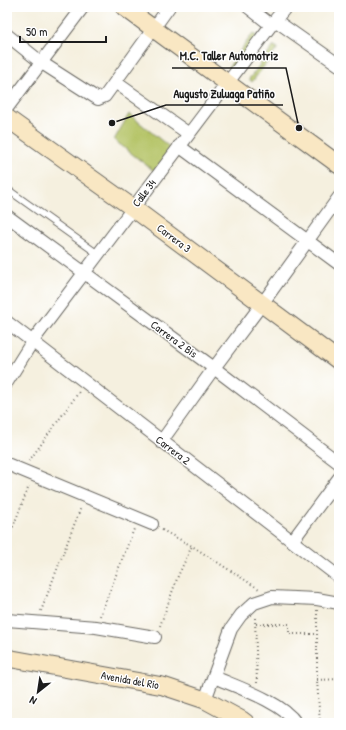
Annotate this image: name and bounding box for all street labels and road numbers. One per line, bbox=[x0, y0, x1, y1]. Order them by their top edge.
street label: Calle 34 bbox=[129, 176, 159, 210]
street label: Carrera 3 bbox=[154, 221, 194, 255]
street label: Carrera 2 Bis bbox=[148, 317, 200, 361]
street label: Carrera 2 bbox=[153, 433, 193, 467]
street label: Avenida del Río bbox=[100, 668, 161, 692]

